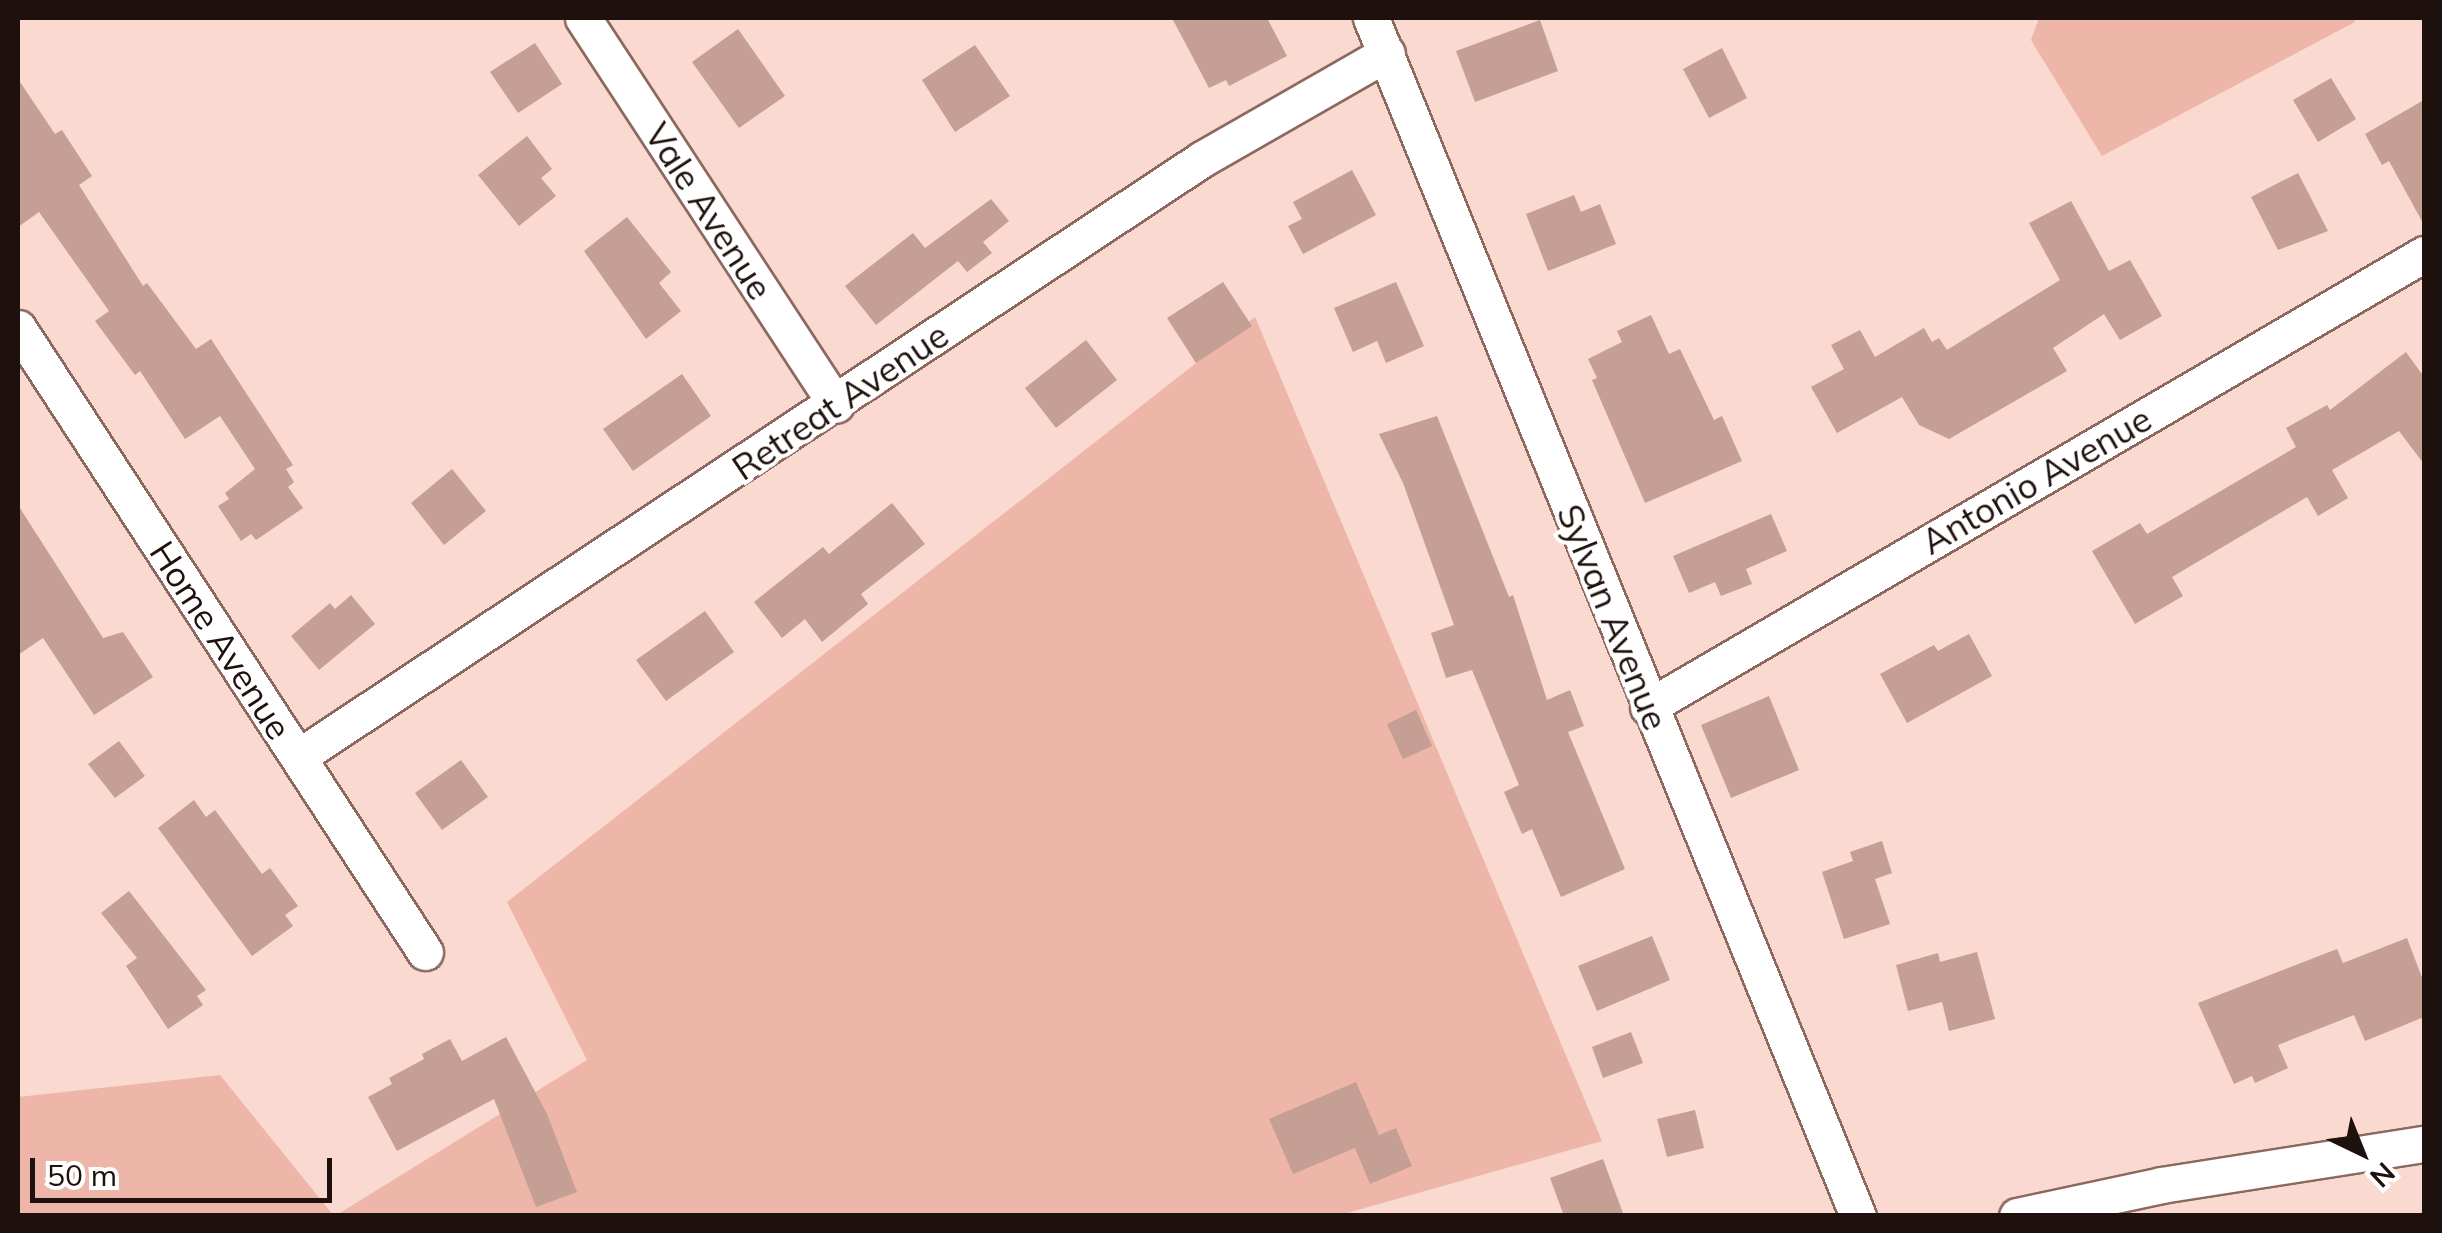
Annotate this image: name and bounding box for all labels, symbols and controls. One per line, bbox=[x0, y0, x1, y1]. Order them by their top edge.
street label: Vale Avenue bbox=[636, 115, 782, 307]
street label: Retreat Avenue bbox=[724, 313, 956, 489]
street label: Antonio Avenue bbox=[1914, 397, 2158, 563]
street label: Sylvan Avenue bbox=[1549, 498, 1677, 736]
street label: Home Avenue bbox=[141, 533, 301, 747]
north arrow bbox=[2312, 1103, 2412, 1203]
scale bar bbox=[35, 1138, 338, 1200]
text: N bbox=[2363, 1155, 2402, 1195]
text: 50 m bbox=[47, 1156, 117, 1194]

